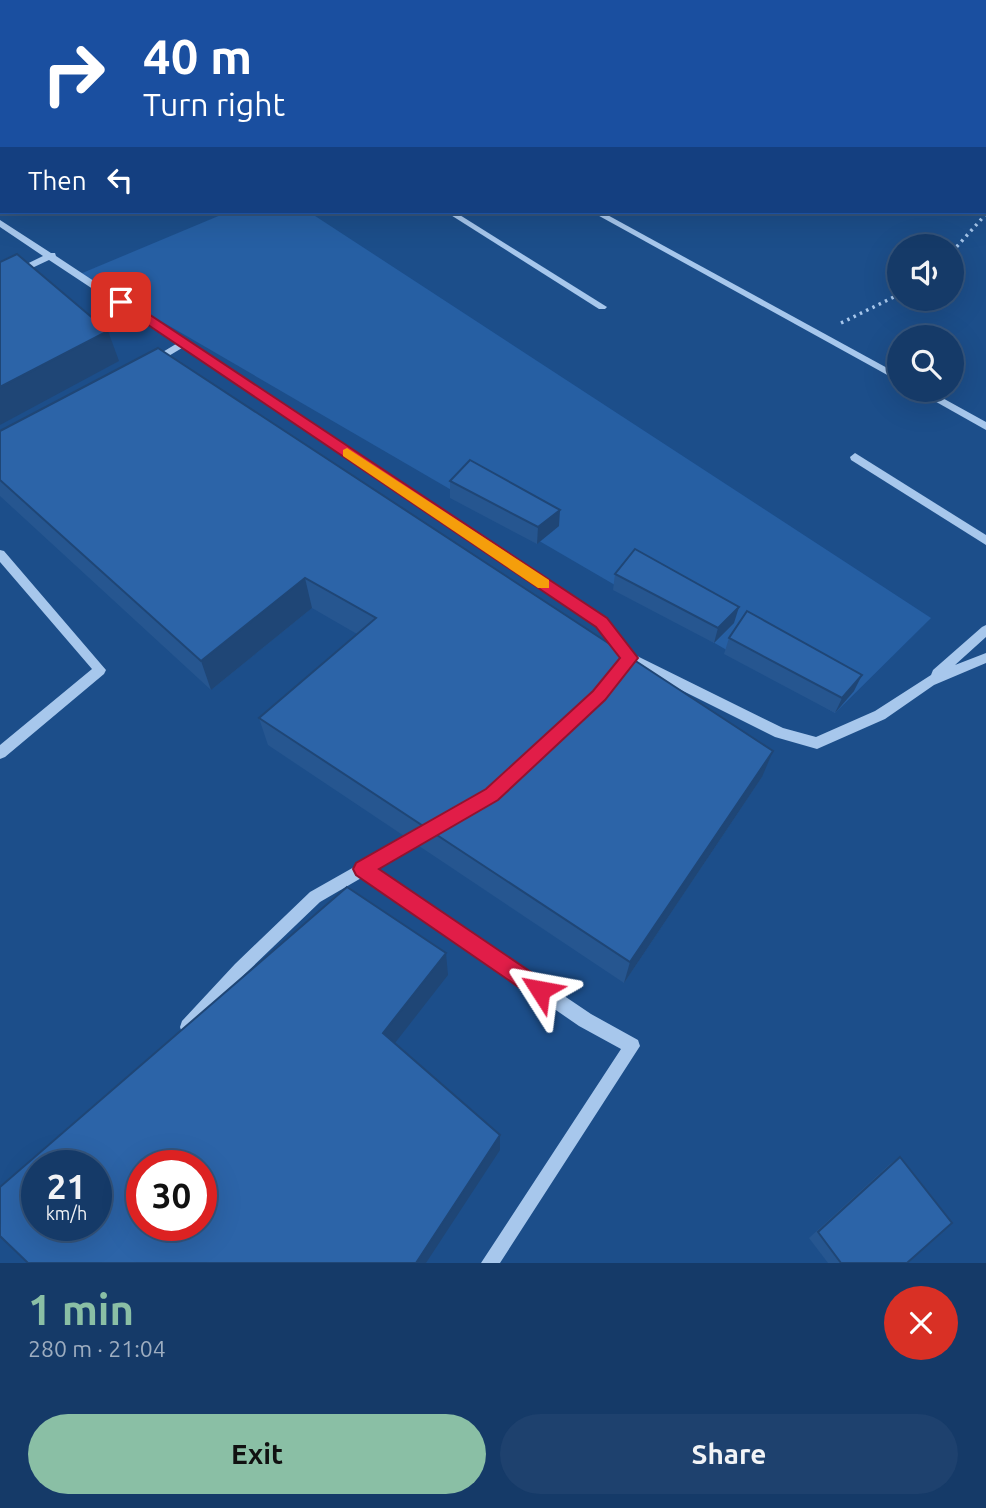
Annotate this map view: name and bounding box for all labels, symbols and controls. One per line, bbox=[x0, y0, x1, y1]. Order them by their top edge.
icon: right bbox=[28, 28, 119, 119]
text: 40 m bbox=[143, 28, 252, 83]
text: Turn right bbox=[143, 86, 285, 122]
icon: left bbox=[101, 161, 139, 199]
text: Then bbox=[28, 166, 87, 195]
map controls bbox=[887, 234, 964, 402]
button: sound bbox=[887, 234, 964, 311]
pin bbox=[91, 272, 151, 332]
icon: arrive bbox=[102, 283, 140, 321]
button: search bbox=[887, 325, 964, 402]
position arrow bbox=[503, 953, 577, 1027]
speed limit sign: 30 bbox=[126, 1150, 217, 1241]
text: 21 bbox=[47, 1166, 86, 1206]
text: km/h bbox=[46, 1203, 87, 1223]
text: 1 min bbox=[28, 1286, 134, 1333]
button: close bbox=[884, 1286, 958, 1360]
text: 280 m · 21:04 bbox=[28, 1336, 166, 1361]
button: Exit bbox=[28, 1414, 486, 1494]
button: Share bbox=[500, 1414, 958, 1494]

